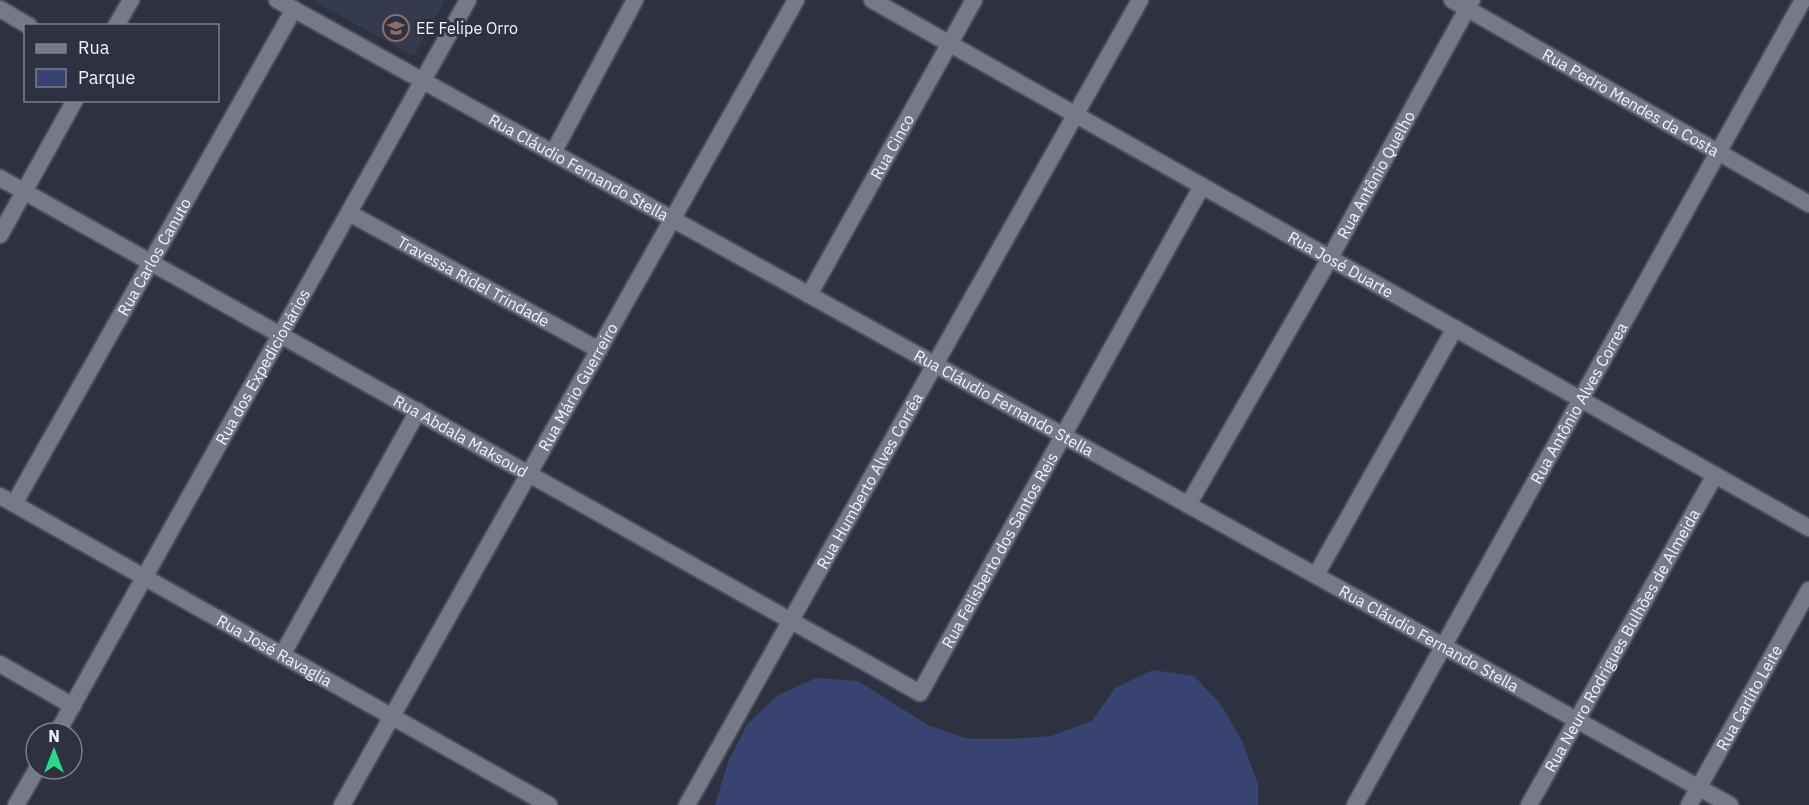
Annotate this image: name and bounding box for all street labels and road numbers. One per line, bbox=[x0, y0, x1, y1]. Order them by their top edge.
street label: Rua Pedro Mendes da Costa bbox=[1539, 44, 1723, 161]
street label: Rua Antônio Quelho bbox=[1333, 107, 1419, 242]
street label: Rua Cláudio Fernando Stella bbox=[485, 109, 673, 225]
street label: Rua Cinco bbox=[866, 110, 918, 183]
street label: Rua Carlos Canuto bbox=[113, 194, 195, 319]
street label: Rua José Duarte bbox=[1284, 226, 1397, 302]
street label: Travessa Ridel Trindade bbox=[394, 231, 553, 331]
street label: Rua dos Expedicionários bbox=[211, 285, 314, 448]
street label: Rua Antônio Alves Correa bbox=[1526, 318, 1632, 487]
street label: Rua Mário Guerreiro bbox=[534, 319, 622, 455]
street label: Rua Cláudio Fernando Stella bbox=[910, 345, 1098, 461]
street label: Rua Humberto Alves Corrêa bbox=[812, 389, 927, 572]
street label: Rua Abdala Maksoud bbox=[390, 390, 531, 481]
street label: Rua Felisberto dos Santos Reis bbox=[937, 449, 1062, 651]
street label: Rua Neuro Rodrigues Bulhões de Almeida bbox=[1540, 505, 1704, 775]
street label: Rua Cláudio Fernando Stella bbox=[1336, 580, 1523, 696]
street label: Rua José Ravaglia bbox=[213, 610, 336, 691]
street label: Rua Carlito Leite bbox=[1712, 641, 1786, 754]

